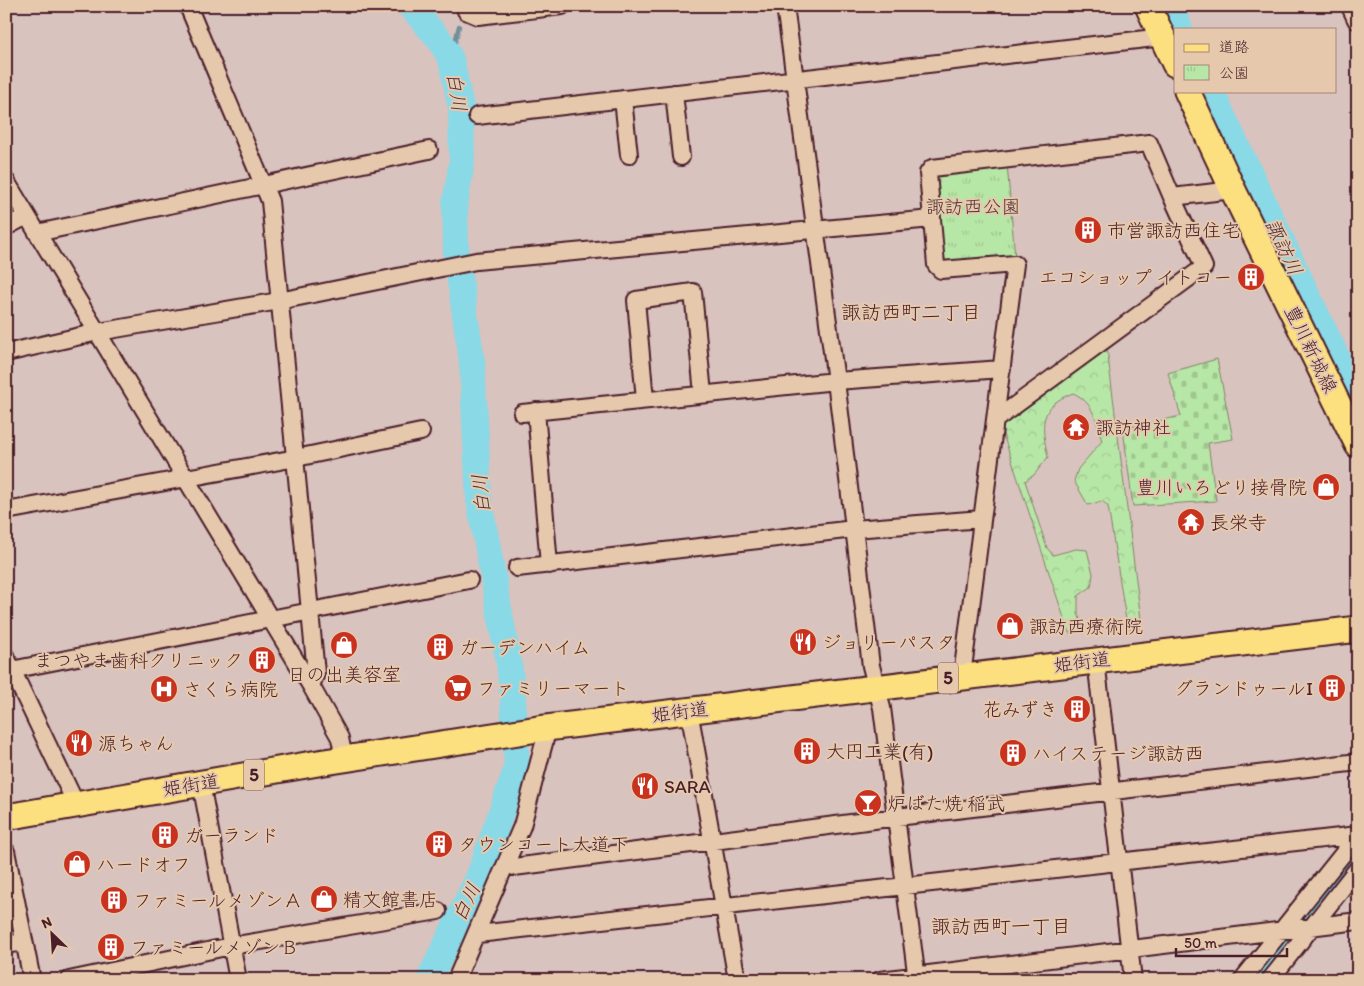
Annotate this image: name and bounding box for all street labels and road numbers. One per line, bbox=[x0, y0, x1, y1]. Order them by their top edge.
street label: 豊川新城線 bbox=[1280, 301, 1342, 397]
street label: 姫街道 bbox=[1052, 647, 1112, 677]
road number: 5 bbox=[938, 662, 958, 694]
street label: 姫街道 bbox=[650, 697, 710, 727]
road number: 5 bbox=[244, 760, 264, 790]
street label: 姫街道 bbox=[161, 769, 221, 801]

